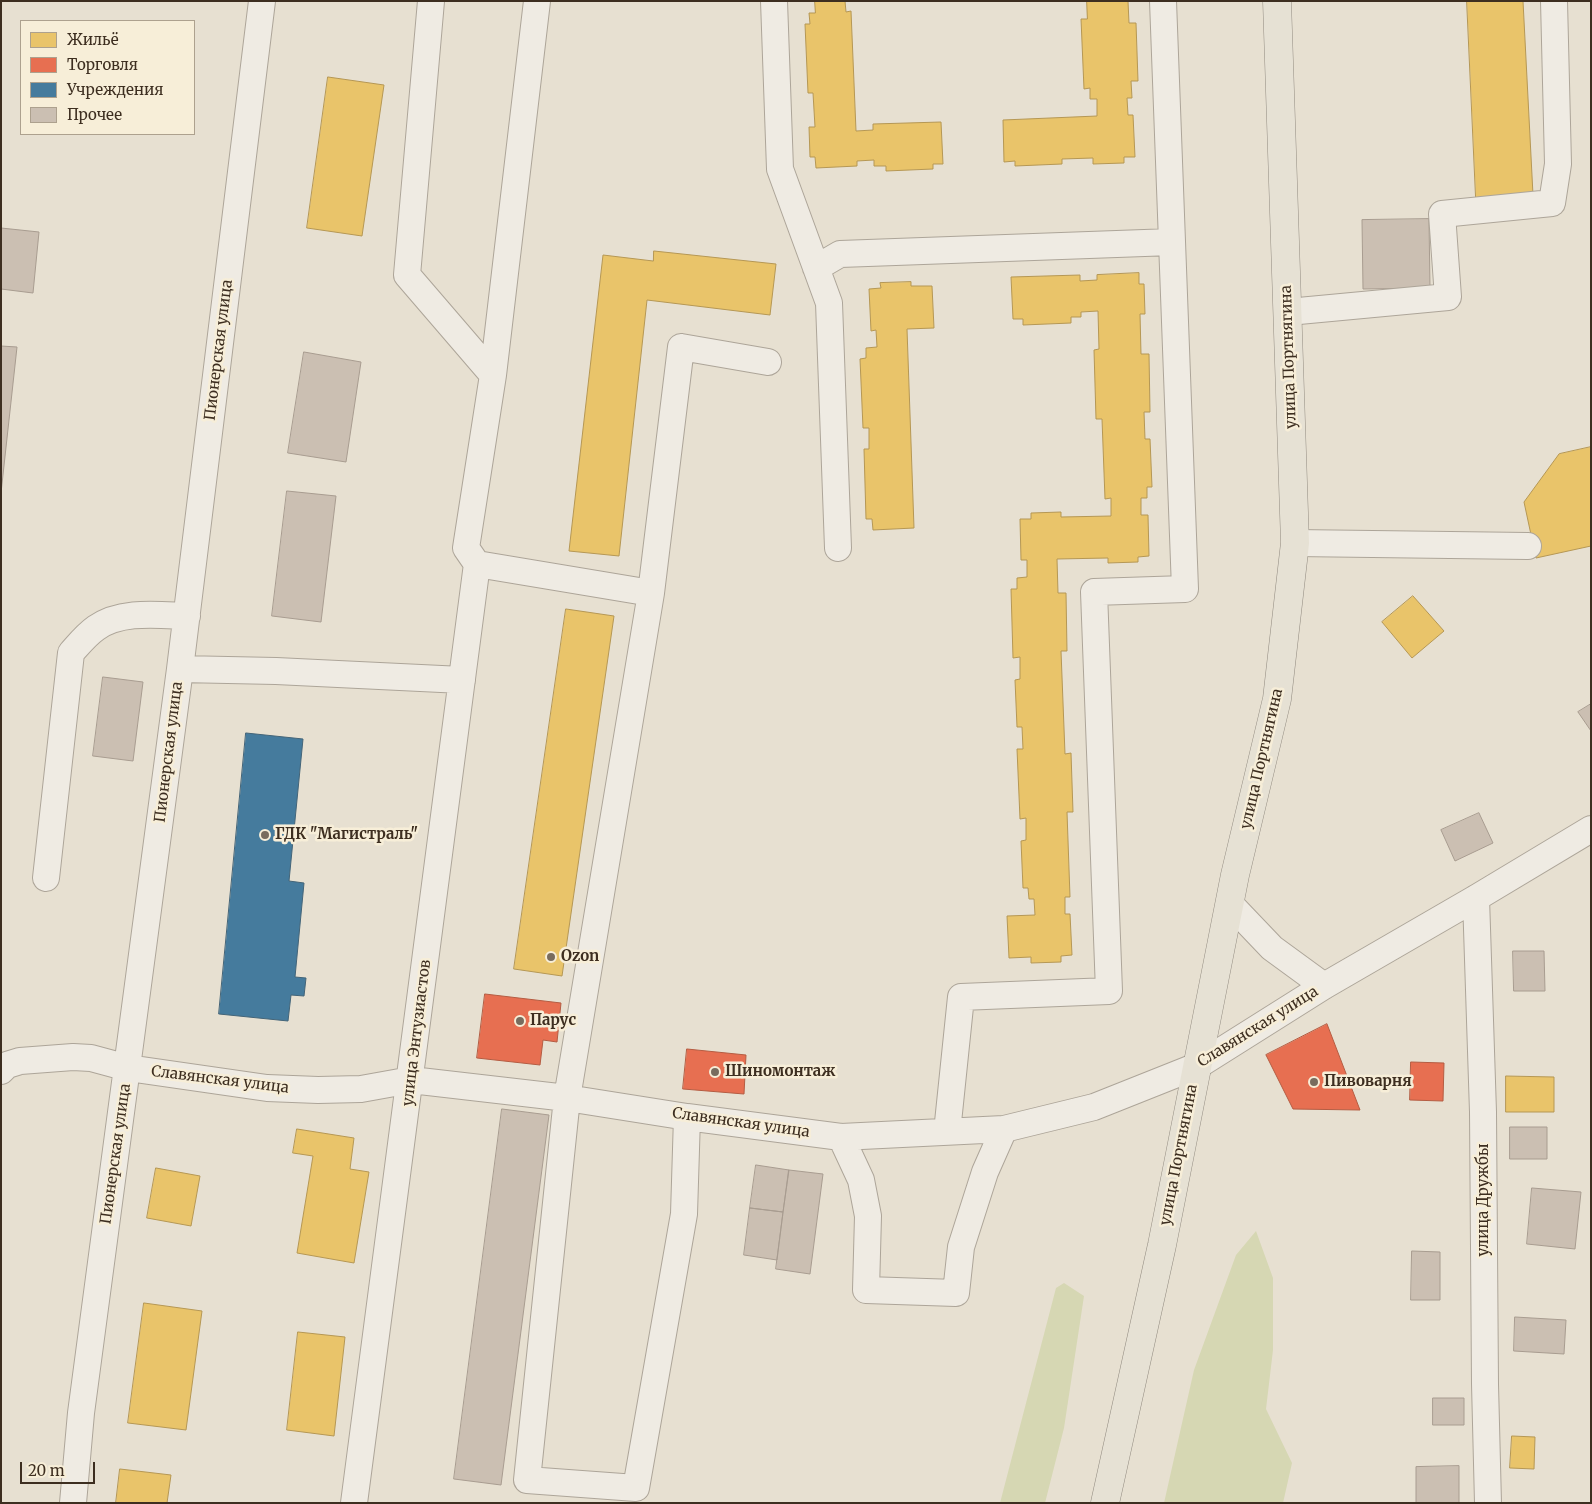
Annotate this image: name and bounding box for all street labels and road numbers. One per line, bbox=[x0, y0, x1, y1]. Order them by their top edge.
street label: Пионерская улица bbox=[201, 279, 237, 421]
street label: улица Портнягина bbox=[1277, 285, 1301, 429]
street label: Пионерская улица bbox=[151, 681, 187, 823]
street label: улица Портнягина bbox=[1237, 687, 1287, 831]
street label: улица Энтузиастов bbox=[399, 959, 435, 1107]
street label: Славянская улица bbox=[1195, 983, 1321, 1071]
street label: Славянская улица bbox=[150, 1063, 290, 1097]
street label: Пионерская улица bbox=[97, 1083, 135, 1225]
street label: улица Портнягина bbox=[1156, 1083, 1202, 1227]
street label: Славянская улица bbox=[671, 1104, 811, 1142]
street label: улица Дружбы bbox=[1475, 1143, 1493, 1257]

